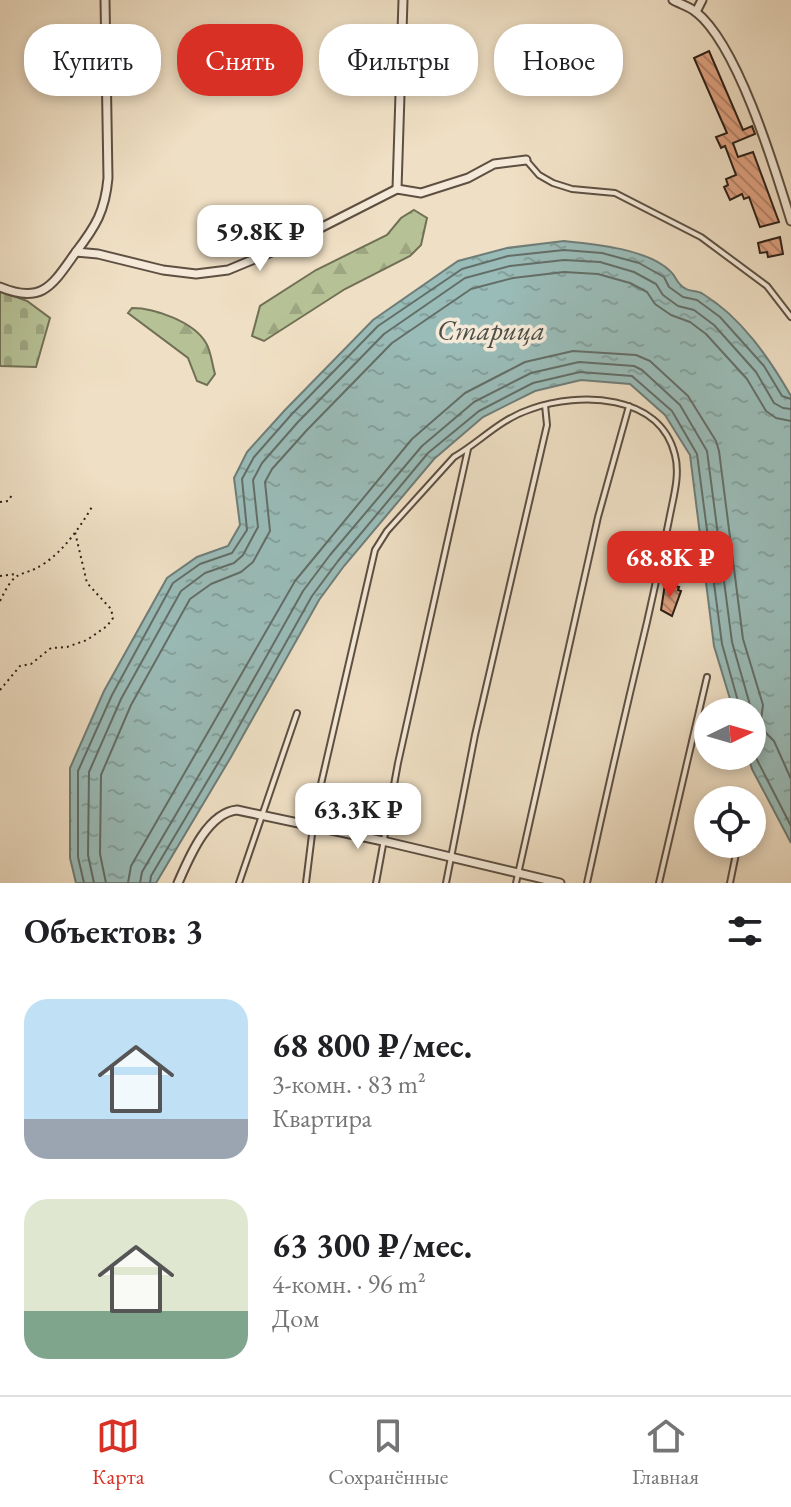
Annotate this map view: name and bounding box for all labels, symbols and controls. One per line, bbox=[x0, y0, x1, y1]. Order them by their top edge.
chip: Купить bbox=[24, 24, 161, 96]
chip: Снять bbox=[177, 24, 303, 96]
chip: Фильтры bbox=[319, 24, 478, 96]
chip: Новое bbox=[494, 24, 623, 96]
pin: 59.8K ₽ bbox=[186, 205, 334, 273]
text: 59.8K ₽ bbox=[215, 214, 305, 248]
water label: Старица bbox=[437, 312, 545, 348]
pin: 68.8K ₽ bbox=[596, 531, 744, 599]
text: 68.8K ₽ bbox=[625, 540, 715, 574]
north arrow bbox=[694, 698, 766, 770]
map controls bbox=[694, 698, 766, 858]
pin: 63.3K ₽ bbox=[284, 783, 432, 851]
button: locate bbox=[694, 786, 766, 858]
text: 63.3K ₽ bbox=[313, 792, 403, 826]
text: Объектов: 3 bbox=[24, 909, 203, 953]
icon: filters bbox=[723, 909, 767, 953]
text: 68 800 ₽/мес. bbox=[272, 1023, 472, 1067]
icon: home bbox=[88, 1031, 184, 1127]
text: 3-комн. · 83 m² bbox=[272, 1067, 426, 1101]
text: Квартира bbox=[272, 1101, 372, 1135]
text: 63 300 ₽/мес. bbox=[272, 1223, 472, 1267]
icon: home bbox=[88, 1231, 184, 1327]
text: 4-комн. · 96 m² bbox=[272, 1267, 426, 1301]
text: Дом bbox=[272, 1301, 319, 1335]
tab: Карта bbox=[92, 1414, 144, 1491]
tab: Сохранённые bbox=[328, 1414, 448, 1491]
tab: Главная bbox=[632, 1414, 699, 1491]

